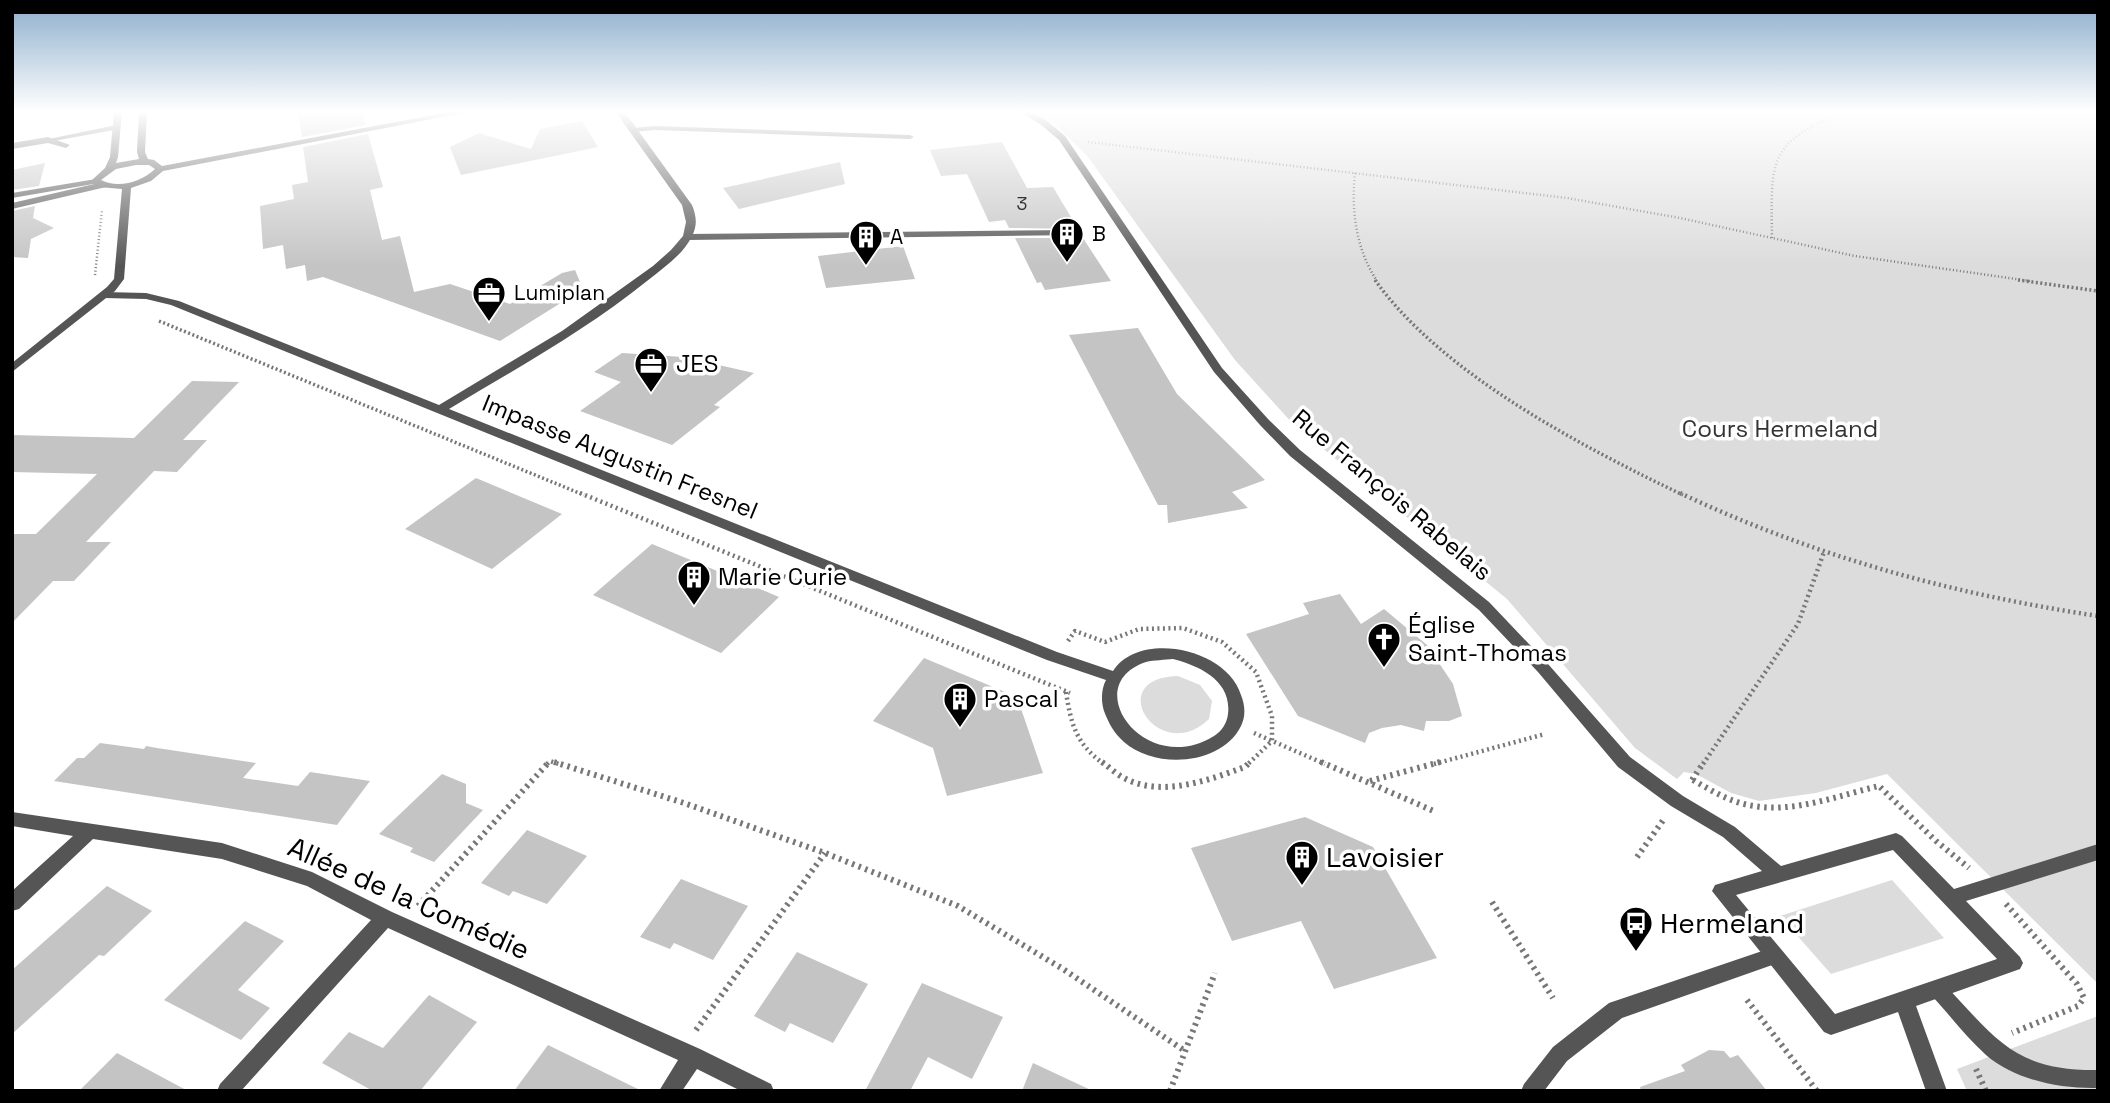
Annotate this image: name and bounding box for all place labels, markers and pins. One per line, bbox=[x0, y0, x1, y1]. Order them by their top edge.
building icon: B bbox=[1048, 215, 1086, 264]
building icon: A bbox=[847, 218, 885, 267]
place label: B bbox=[1092, 220, 1106, 247]
place label: A bbox=[890, 223, 903, 250]
office icon: Lumiplan bbox=[470, 274, 508, 323]
place label: Lumiplan bbox=[514, 279, 605, 306]
office icon: JES bbox=[632, 345, 670, 394]
place label: JES bbox=[676, 348, 718, 379]
building icon: Marie Curie bbox=[675, 558, 713, 607]
place label: Marie Curie bbox=[718, 561, 847, 592]
place label: Église Saint-Thomas bbox=[1408, 609, 1567, 668]
church icon: Église Saint-Thomas bbox=[1365, 620, 1403, 669]
building icon: Pascal bbox=[941, 680, 979, 729]
place label: Pascal bbox=[984, 683, 1059, 714]
building icon: Lavoisier bbox=[1283, 838, 1321, 887]
place label: Lavoisier bbox=[1326, 839, 1444, 875]
bus stop icon: Hermeland bbox=[1617, 904, 1655, 953]
place label: Hermeland bbox=[1660, 905, 1804, 941]

